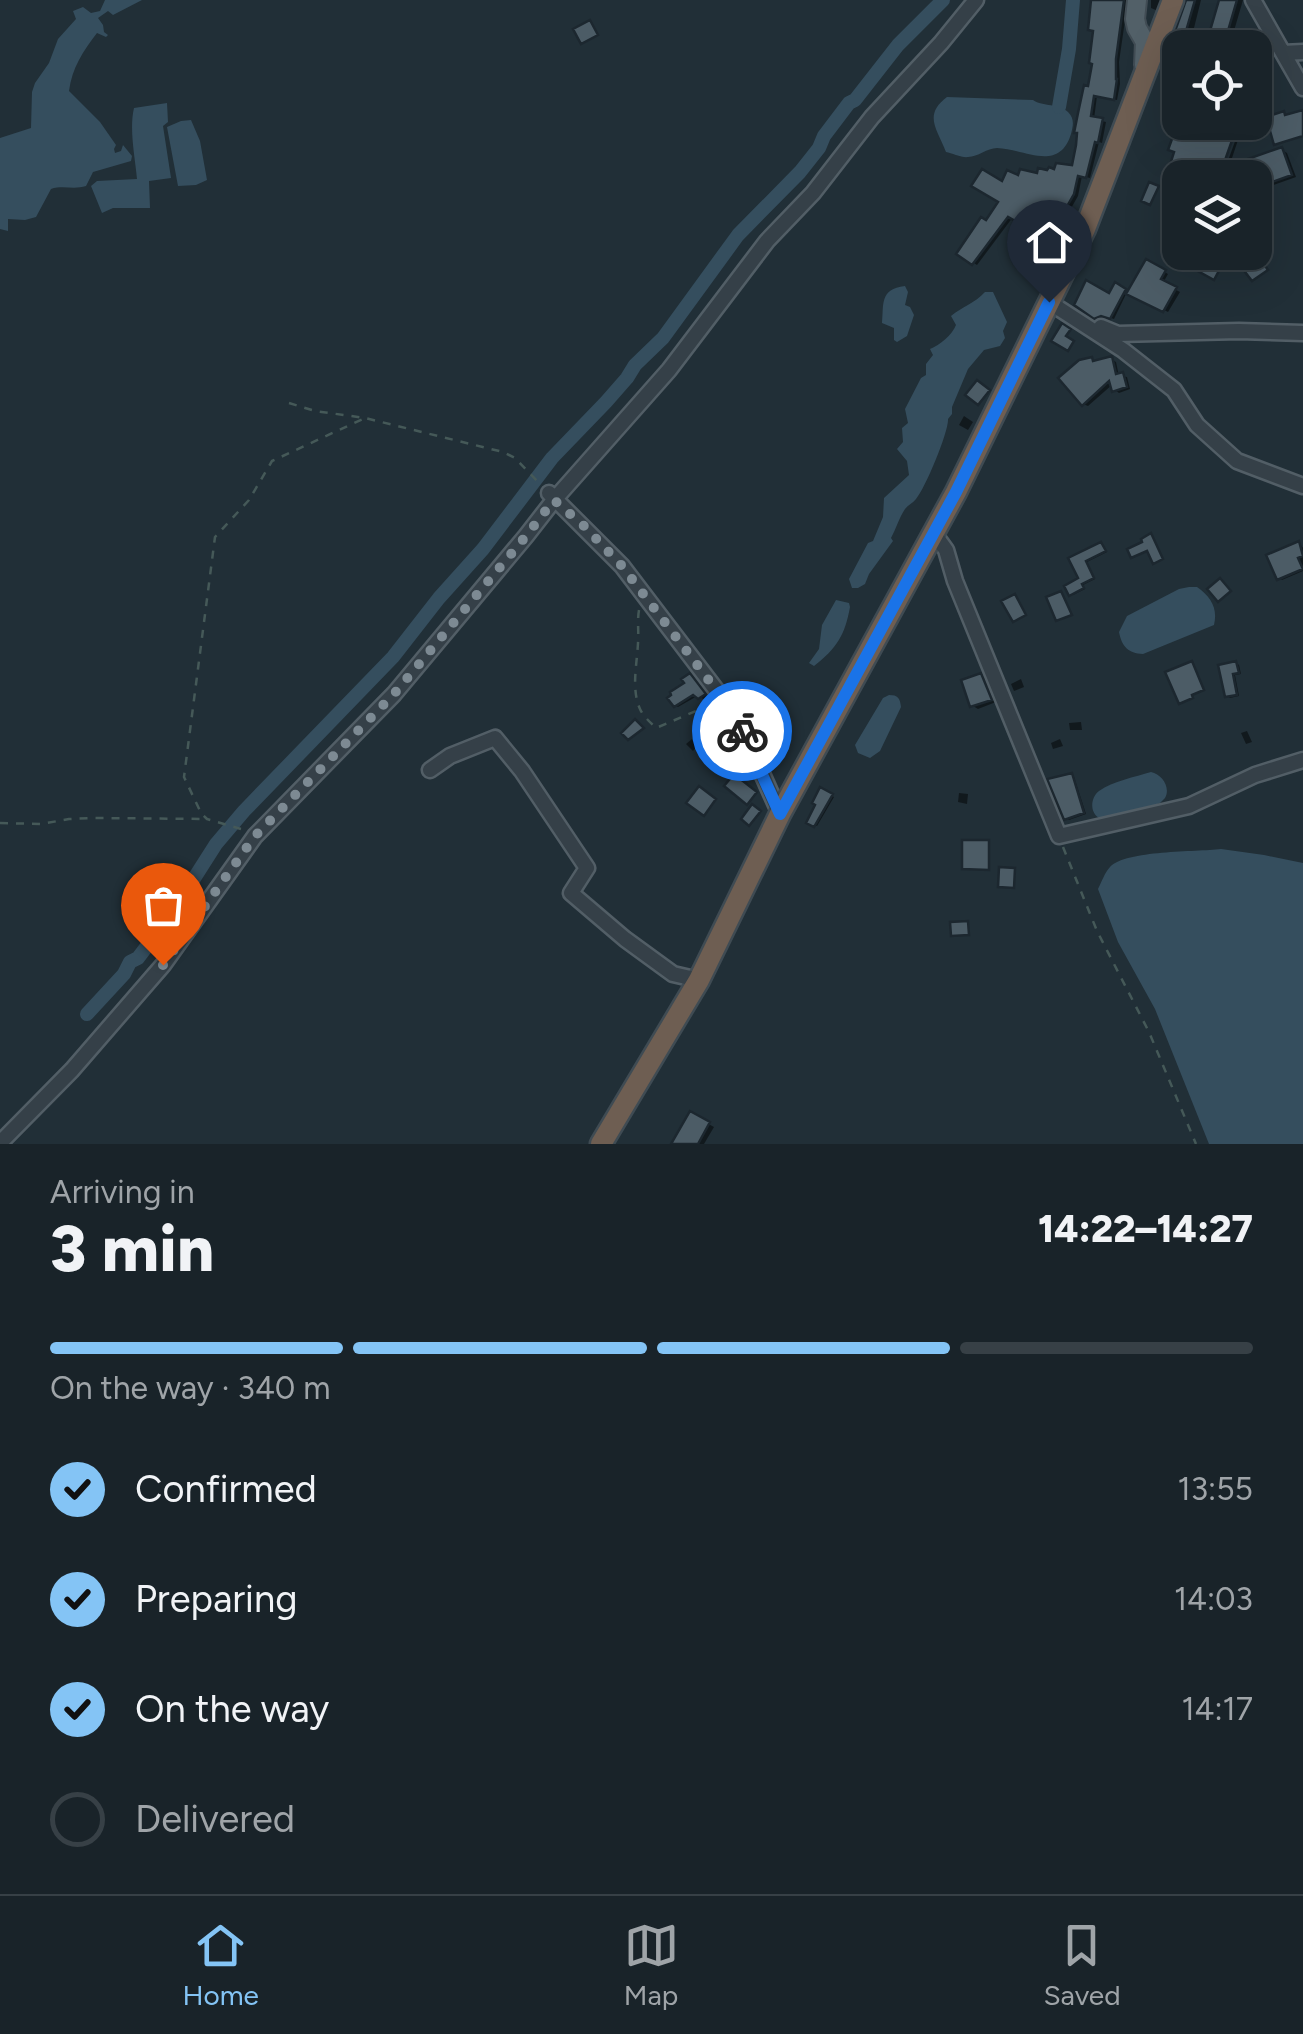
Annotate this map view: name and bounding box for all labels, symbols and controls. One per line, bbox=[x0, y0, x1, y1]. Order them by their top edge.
map controls bbox=[1162, 30, 1272, 270]
button: locate bbox=[1162, 30, 1272, 140]
button: layers bbox=[1162, 160, 1272, 270]
pin bbox=[1007, 200, 1092, 303]
icon: home bbox=[1022, 215, 1077, 270]
courier bbox=[692, 681, 792, 781]
icon: bike bbox=[715, 704, 770, 759]
pin bbox=[121, 863, 206, 966]
icon: bag bbox=[136, 878, 191, 933]
text: Arriving in bbox=[50, 1173, 195, 1211]
text: 14:22–14:27 bbox=[1038, 1206, 1253, 1252]
text: 3 min bbox=[50, 1209, 214, 1287]
text: On the way · 340 m bbox=[50, 1369, 330, 1407]
icon: check bbox=[50, 1462, 105, 1517]
text: Confirmed bbox=[135, 1466, 317, 1512]
text: 13:55 bbox=[1177, 1470, 1253, 1508]
icon: check bbox=[50, 1572, 105, 1627]
text: Preparing bbox=[135, 1576, 297, 1622]
text: 14:03 bbox=[1174, 1580, 1253, 1618]
icon: check bbox=[50, 1682, 105, 1737]
text: On the way bbox=[135, 1686, 329, 1732]
text: 14:17 bbox=[1181, 1690, 1253, 1728]
text: Delivered bbox=[135, 1796, 295, 1842]
tab: Home bbox=[182, 1918, 259, 2012]
tab: Map bbox=[624, 1918, 679, 2012]
tab: Saved bbox=[1043, 1918, 1121, 2012]

